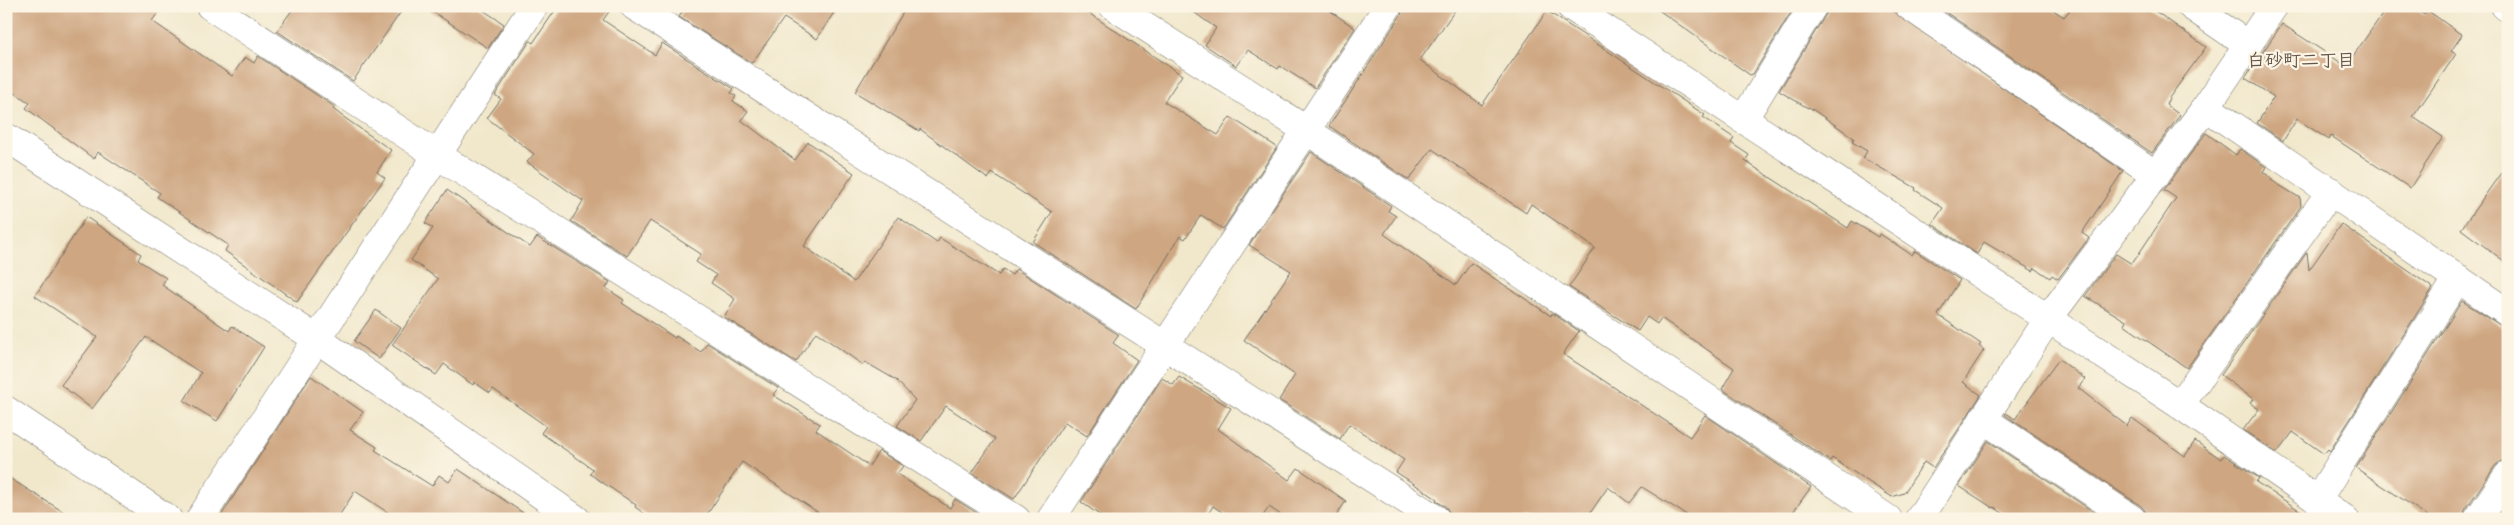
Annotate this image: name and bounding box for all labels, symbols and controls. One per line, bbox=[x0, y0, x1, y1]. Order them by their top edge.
district label: 白砂町二丁目 bbox=[2247, 50, 2355, 71]

